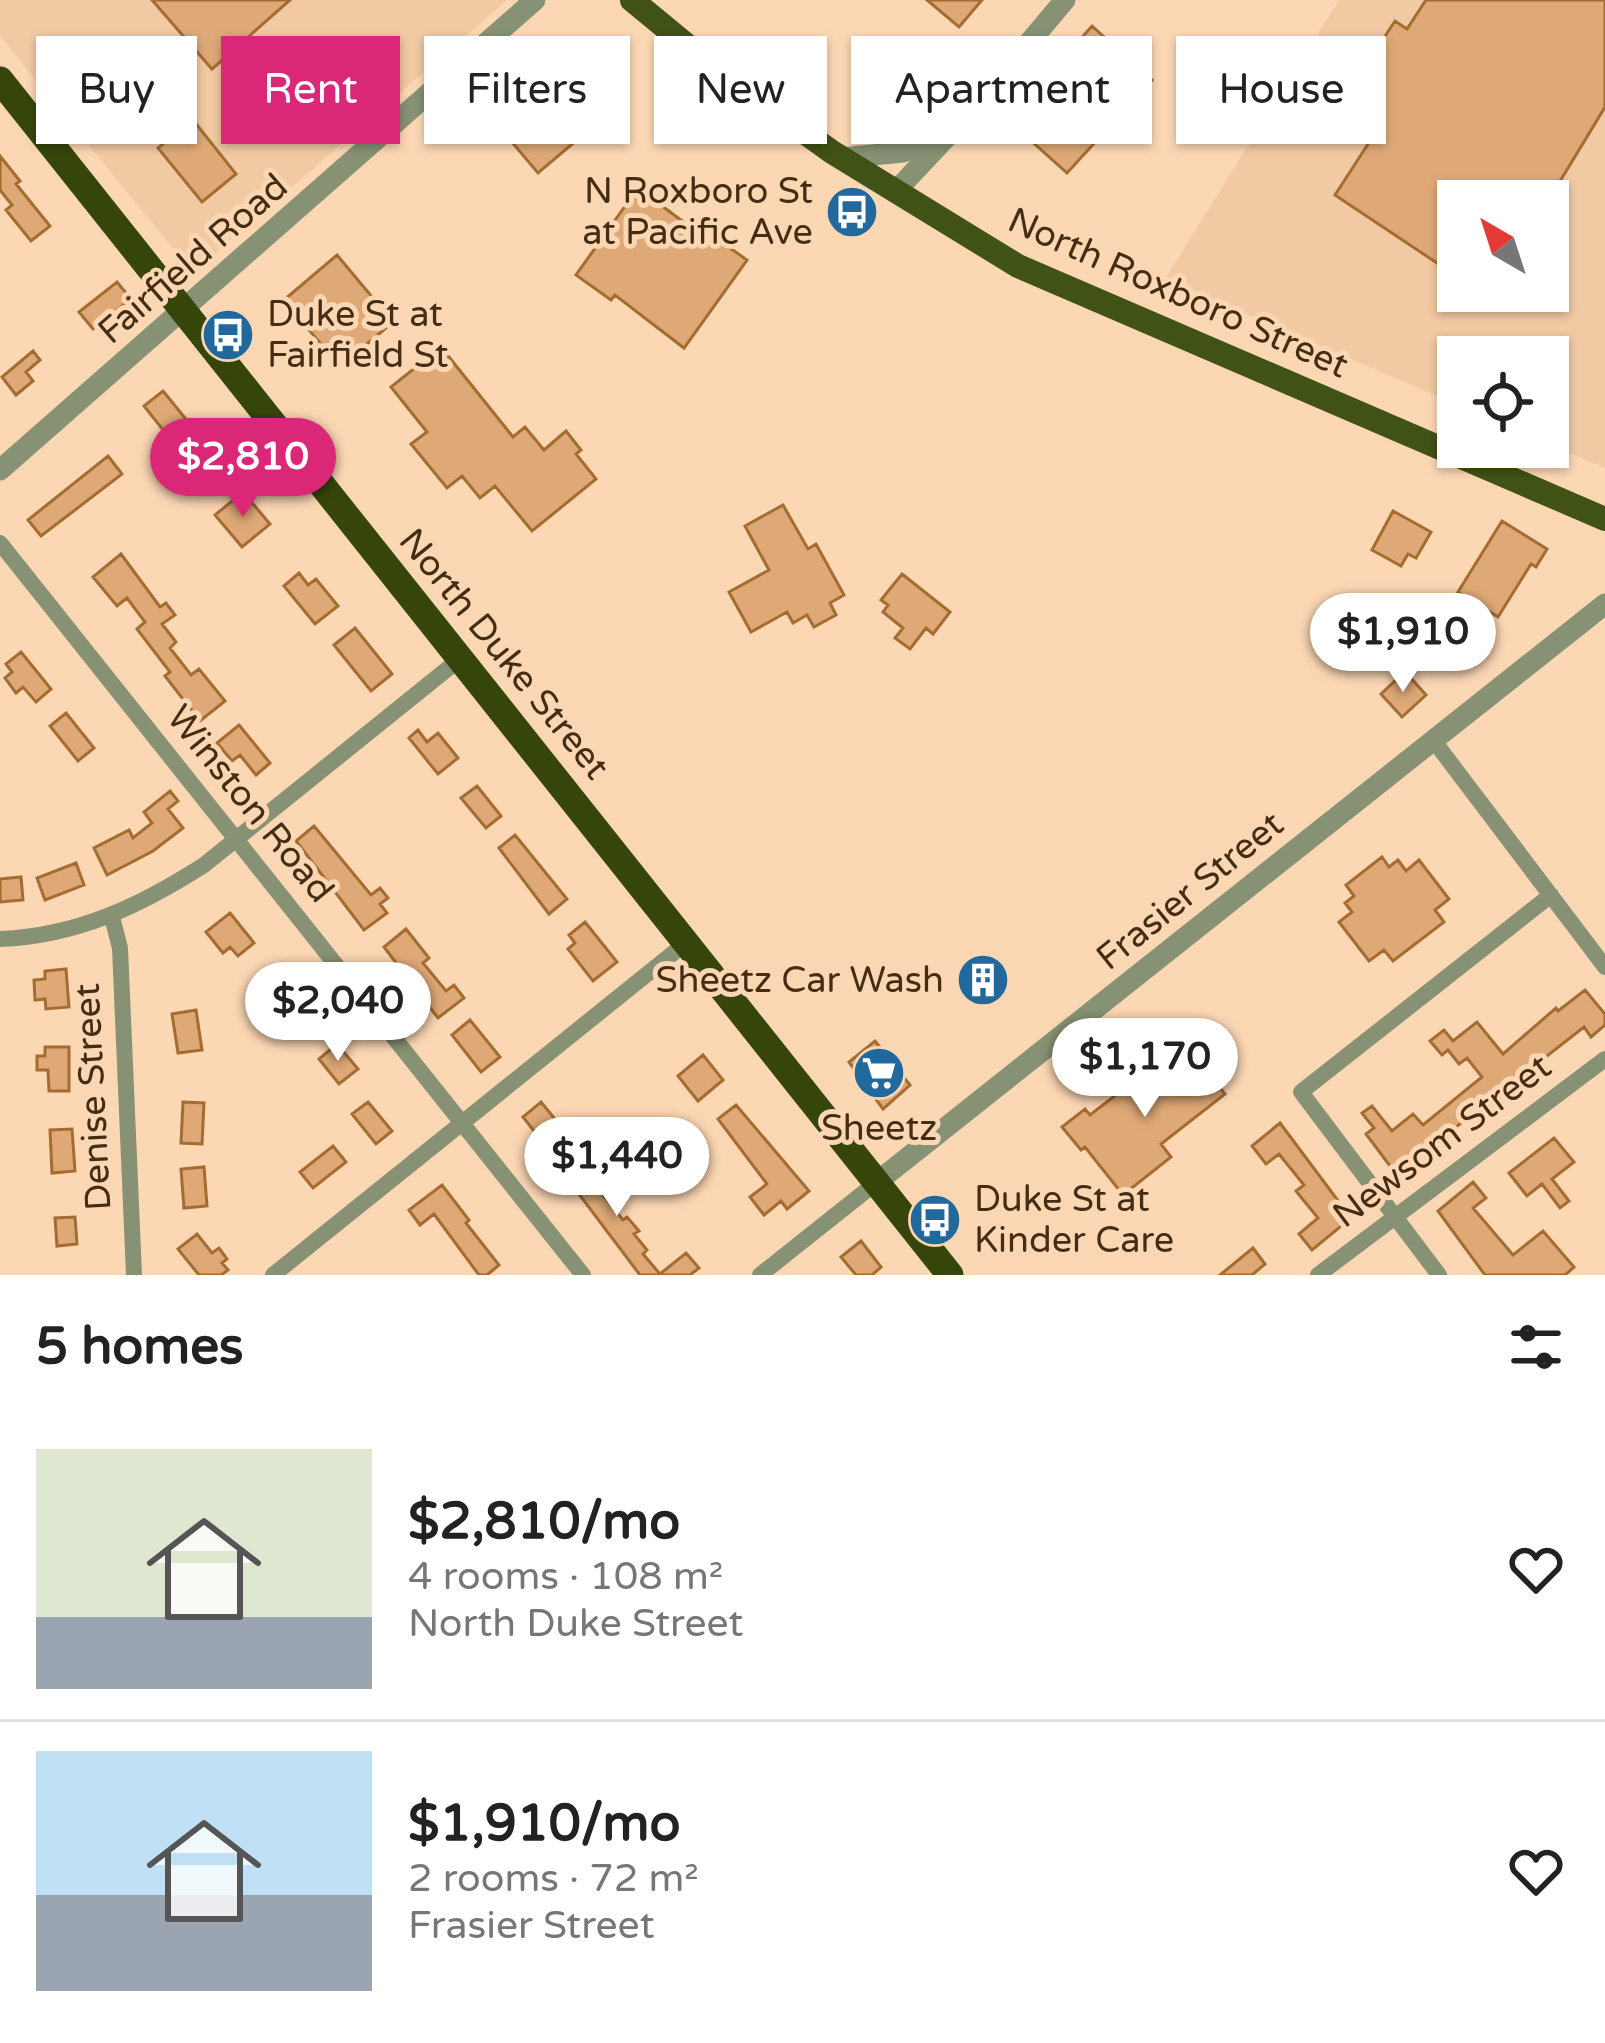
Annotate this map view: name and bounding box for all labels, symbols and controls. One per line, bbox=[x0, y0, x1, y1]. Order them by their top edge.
chip: Buy bbox=[36, 36, 197, 144]
chip: Rent bbox=[221, 36, 400, 144]
chip: Filters bbox=[424, 36, 630, 144]
chip: New bbox=[654, 36, 827, 144]
chip: Apartment bbox=[851, 36, 1152, 144]
chip: House bbox=[1176, 36, 1386, 144]
street label: Fairfield Road bbox=[89, 165, 297, 353]
place label: N Roxboro St at Pacific Ave bbox=[582, 170, 813, 254]
north arrow bbox=[1437, 180, 1569, 312]
map controls bbox=[1437, 180, 1569, 468]
bus stop icon: N Roxboro St at Pacific Ave bbox=[824, 184, 880, 240]
street label: North Roxboro Street bbox=[1001, 199, 1355, 387]
place label: Duke St at Fairfield St bbox=[267, 293, 449, 377]
bus stop icon: Duke St at Fairfield St bbox=[200, 307, 256, 363]
button: locate bbox=[1437, 336, 1569, 468]
pin: $2,810 bbox=[145, 418, 341, 520]
text: $2,810 bbox=[177, 433, 309, 480]
street label: North Duke Street bbox=[390, 520, 618, 788]
pin: $1,910 bbox=[1305, 593, 1501, 695]
text: $1,910 bbox=[1337, 608, 1469, 655]
street label: Winston Road bbox=[157, 697, 343, 911]
street label: Frasier Street bbox=[1088, 803, 1292, 979]
building icon: Sheetz Car Wash bbox=[955, 952, 1011, 1008]
place label: Sheetz Car Wash bbox=[656, 959, 944, 1002]
pin: $2,040 bbox=[240, 962, 436, 1064]
text: $2,040 bbox=[272, 977, 404, 1024]
street label: Denise Street bbox=[66, 982, 120, 1212]
pin: $1,170 bbox=[1047, 1018, 1243, 1120]
text: $1,170 bbox=[1079, 1033, 1211, 1080]
supermarket icon: Sheetz bbox=[851, 1045, 907, 1101]
street label: Newsom Street bbox=[1325, 1045, 1559, 1237]
place label: Sheetz bbox=[821, 1107, 937, 1150]
pin: $1,440 bbox=[519, 1117, 715, 1219]
text: $1,440 bbox=[551, 1132, 683, 1179]
place label: Duke St at Kinder Care bbox=[974, 1178, 1174, 1262]
bus stop icon: Duke St at Kinder Care bbox=[907, 1192, 963, 1248]
icon: filters bbox=[1503, 1314, 1569, 1380]
text: 5 homes bbox=[36, 1316, 244, 1378]
text: $2,810/mo bbox=[408, 1491, 680, 1553]
icon: home bbox=[132, 1497, 276, 1641]
icon: heart bbox=[1503, 1536, 1569, 1602]
text: 4 rooms · 108 m² bbox=[408, 1553, 723, 1600]
text: North Duke Street bbox=[408, 1600, 744, 1647]
text: $1,910/mo bbox=[408, 1793, 680, 1855]
icon: home bbox=[132, 1799, 276, 1943]
icon: heart bbox=[1503, 1838, 1569, 1904]
text: 2 rooms · 72 m² bbox=[408, 1855, 699, 1902]
text: Frasier Street bbox=[408, 1902, 655, 1949]

